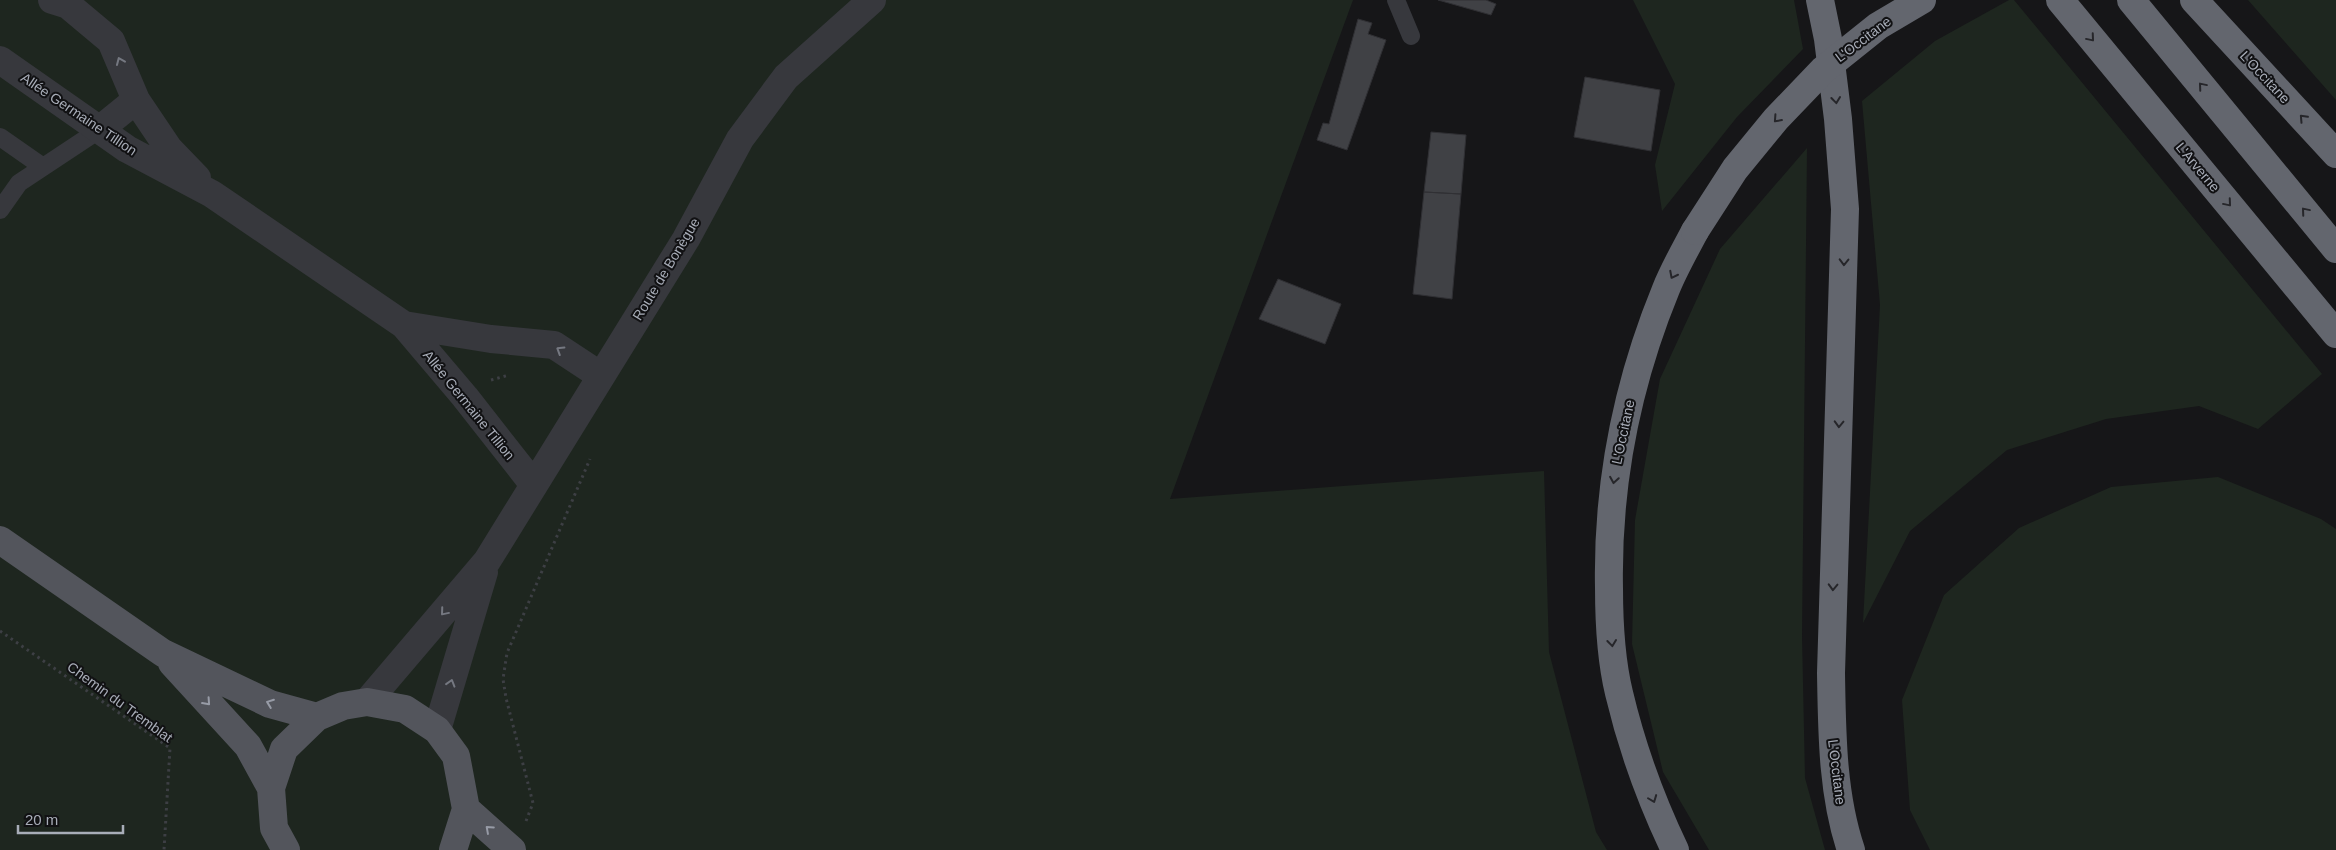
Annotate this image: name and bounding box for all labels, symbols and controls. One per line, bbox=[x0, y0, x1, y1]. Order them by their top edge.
street label: L'Occitane bbox=[1832, 13, 1894, 65]
one-way arrow bbox=[2086, 32, 2095, 41]
street label: L'Occitane bbox=[2237, 48, 2293, 107]
one-way arrow bbox=[115, 57, 126, 66]
street label: Allée Germaine Tillion bbox=[18, 69, 140, 159]
one-way arrow bbox=[2199, 83, 2207, 92]
one-way arrow bbox=[1830, 96, 1840, 104]
one-way arrow bbox=[1773, 113, 1782, 122]
one-way arrow bbox=[2300, 115, 2309, 124]
street label: L'Arverne bbox=[2173, 139, 2223, 195]
one-way arrow bbox=[2222, 198, 2231, 207]
one-way arrow bbox=[2302, 208, 2311, 217]
street label: Route de Bonègue bbox=[629, 215, 703, 323]
one-way arrow bbox=[1839, 258, 1849, 266]
one-way arrow bbox=[1669, 269, 1679, 278]
one-way arrow bbox=[557, 346, 566, 356]
street label: Allée Germaine Tillion bbox=[420, 347, 518, 463]
street label: L'Occitane bbox=[1608, 398, 1638, 466]
one-way arrow bbox=[1834, 421, 1844, 429]
one-way arrow bbox=[1609, 477, 1620, 485]
one-way arrow bbox=[1828, 583, 1839, 591]
one-way arrow bbox=[441, 606, 450, 615]
one-way arrow bbox=[1606, 639, 1617, 647]
street label: Chemin du Tremblat bbox=[64, 658, 176, 746]
one-way arrow bbox=[445, 680, 455, 688]
one-way arrow bbox=[202, 697, 211, 706]
one-way arrow bbox=[266, 699, 275, 709]
street label: L'Occitane bbox=[1825, 738, 1849, 806]
one-way arrow bbox=[1647, 794, 1657, 803]
scale bar bbox=[18, 802, 122, 834]
text: 20 m bbox=[25, 811, 58, 828]
one-way arrow bbox=[485, 826, 494, 835]

